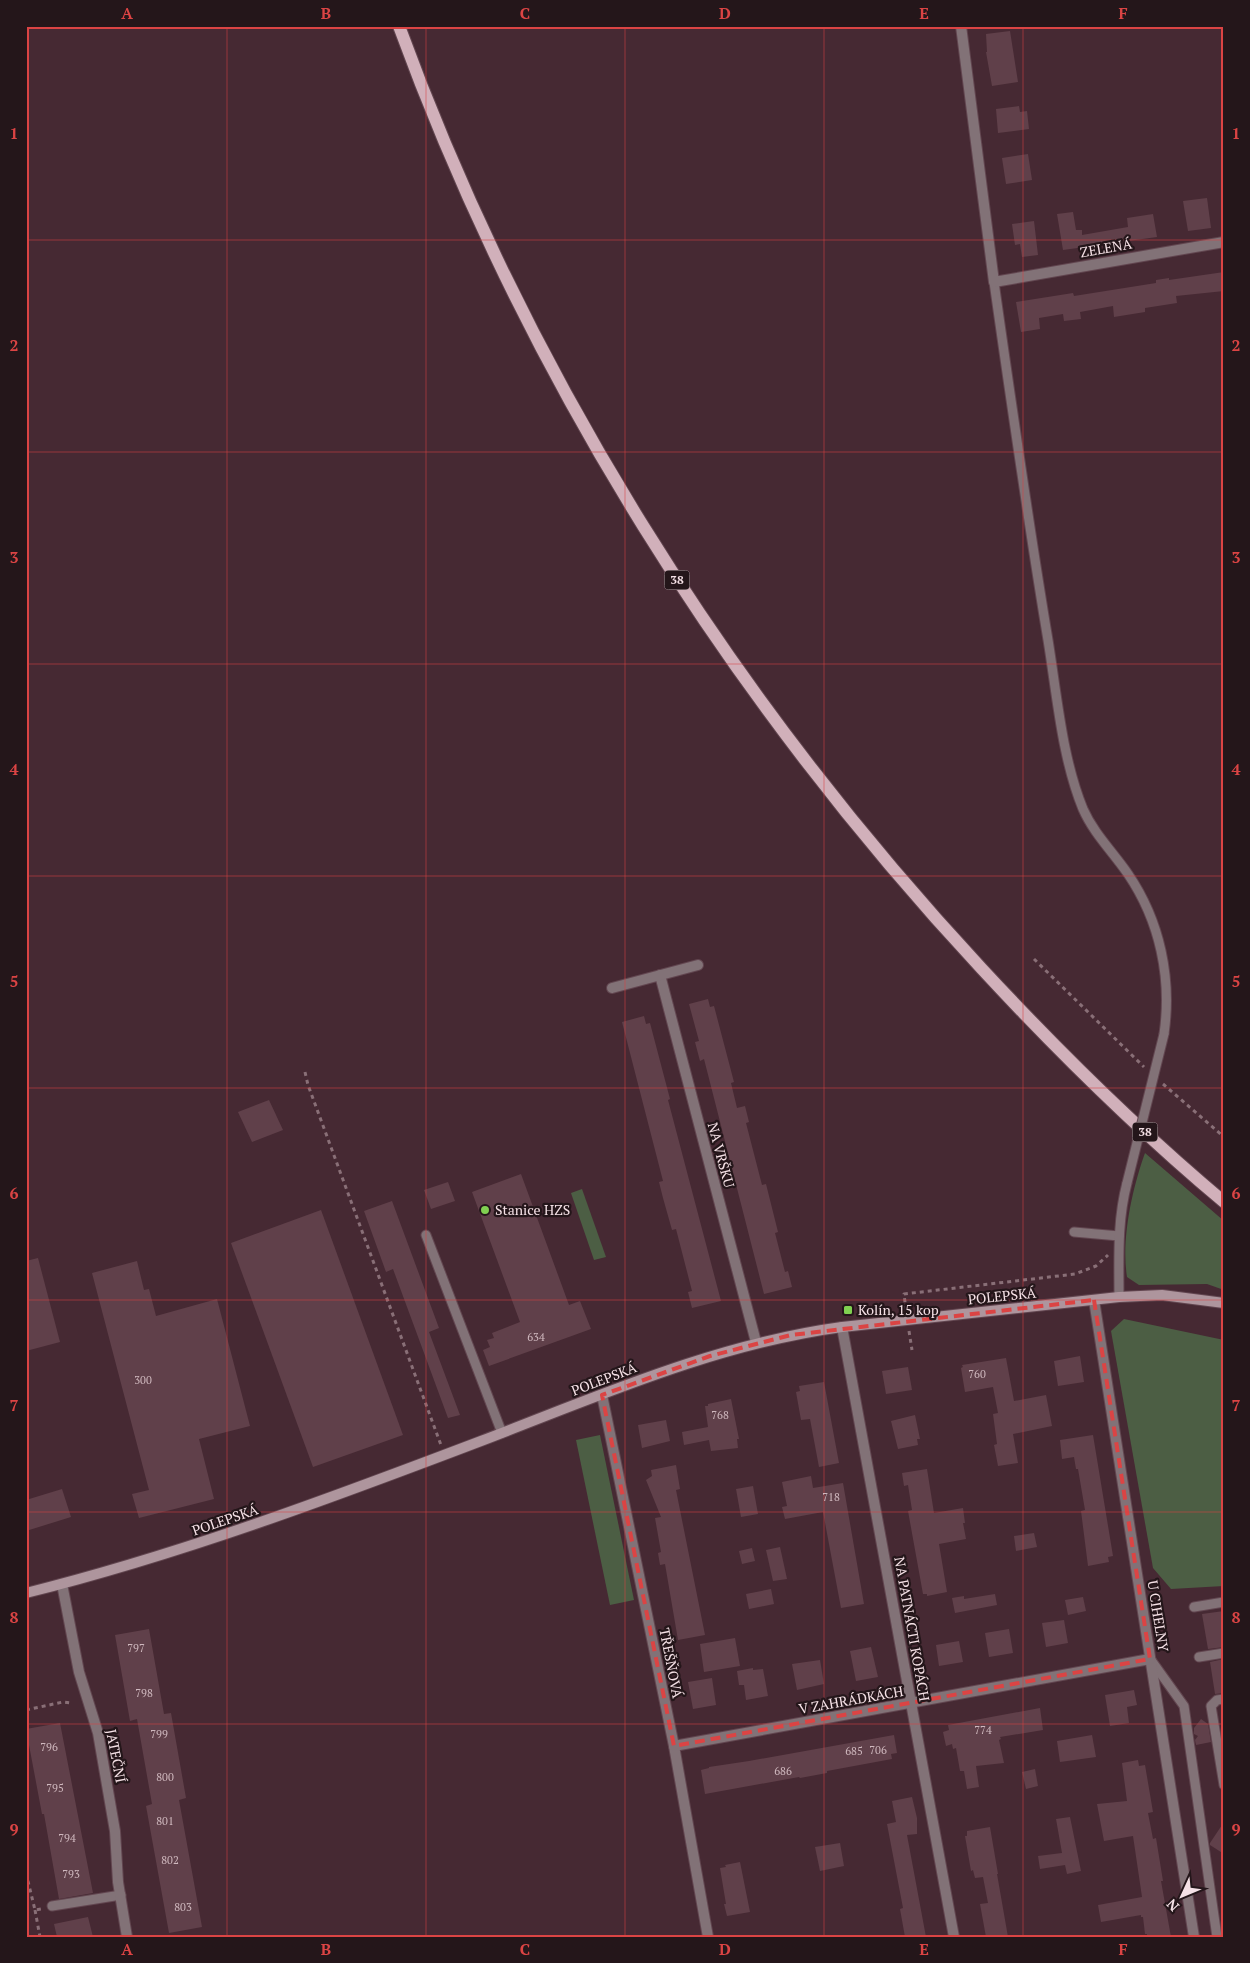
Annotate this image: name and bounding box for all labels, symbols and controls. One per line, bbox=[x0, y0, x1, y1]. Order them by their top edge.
text: A bbox=[121, 2, 133, 24]
text: B bbox=[321, 2, 331, 24]
text: C bbox=[520, 2, 530, 24]
text: D bbox=[719, 2, 731, 24]
text: E bbox=[919, 2, 929, 24]
text: F bbox=[1118, 2, 1128, 24]
text: 1 bbox=[9, 122, 19, 144]
text: 1 bbox=[1231, 122, 1241, 144]
street label: ZELENÁ bbox=[1078, 234, 1134, 261]
text: 2 bbox=[9, 334, 19, 356]
text: 2 bbox=[1231, 334, 1241, 356]
text: 3 bbox=[9, 546, 19, 568]
text: 3 bbox=[1231, 546, 1241, 568]
road number: 38 bbox=[664, 570, 690, 590]
text: 4 bbox=[9, 758, 19, 780]
text: 4 bbox=[1231, 758, 1241, 780]
text: 5 bbox=[9, 970, 19, 992]
text: 5 bbox=[1231, 970, 1241, 992]
street label: NA VRŠKU bbox=[704, 1120, 739, 1190]
road number: 38 bbox=[1132, 1122, 1158, 1142]
text: 6 bbox=[9, 1182, 19, 1204]
text: 6 bbox=[1231, 1182, 1241, 1204]
place label: Stanice HZS bbox=[495, 1200, 570, 1219]
marker: Stanice HZS bbox=[479, 1204, 491, 1216]
street label: POLEPSKÁ bbox=[967, 1282, 1037, 1309]
place label: Kolín, 15 kop bbox=[858, 1300, 939, 1319]
marker: Kolín, 15 kop bbox=[842, 1304, 854, 1316]
house number: 634 bbox=[527, 1330, 545, 1344]
street label: POLEPSKÁ bbox=[568, 1357, 640, 1400]
house number: 760 bbox=[968, 1367, 986, 1381]
house number: 300 bbox=[134, 1373, 152, 1387]
text: 7 bbox=[9, 1394, 19, 1416]
text: 7 bbox=[1231, 1394, 1241, 1416]
house number: 768 bbox=[711, 1408, 729, 1422]
house number: 718 bbox=[822, 1490, 840, 1504]
street label: POLEPSKÁ bbox=[189, 1499, 261, 1540]
street label: NA PATNÁCTI KOPÁCH bbox=[890, 1555, 935, 1703]
street label: U CIHELNY bbox=[1143, 1579, 1174, 1654]
text: 8 bbox=[9, 1606, 19, 1628]
text: 8 bbox=[1231, 1606, 1241, 1628]
street label: TŘEŠŇOVÁ bbox=[655, 1626, 688, 1700]
house number: 797 bbox=[127, 1641, 145, 1655]
street label: V ZAHRÁDKÁCH bbox=[797, 1681, 905, 1718]
house number: 798 bbox=[135, 1686, 153, 1700]
house number: 774 bbox=[974, 1723, 992, 1737]
street label: JATEČNÍ bbox=[102, 1727, 131, 1784]
house number: 799 bbox=[150, 1727, 168, 1741]
house number: 796 bbox=[40, 1740, 58, 1754]
house number: 706 bbox=[869, 1743, 887, 1757]
house number: 685 bbox=[845, 1744, 863, 1758]
house number: 686 bbox=[774, 1764, 792, 1778]
house number: 800 bbox=[156, 1770, 174, 1784]
house number: 795 bbox=[46, 1781, 64, 1795]
house number: 801 bbox=[156, 1814, 174, 1828]
text: 9 bbox=[9, 1818, 19, 1840]
text: 9 bbox=[1231, 1818, 1241, 1840]
house number: 794 bbox=[58, 1831, 76, 1845]
house number: 802 bbox=[161, 1853, 179, 1867]
house number: 793 bbox=[62, 1867, 80, 1881]
north arrow bbox=[1158, 1870, 1208, 1920]
text: N bbox=[1162, 1895, 1183, 1916]
house number: 803 bbox=[174, 1900, 192, 1914]
text: A bbox=[121, 1938, 133, 1960]
text: B bbox=[321, 1938, 331, 1960]
text: C bbox=[520, 1938, 530, 1960]
text: D bbox=[719, 1938, 731, 1960]
text: E bbox=[919, 1938, 929, 1960]
text: F bbox=[1118, 1938, 1128, 1960]

